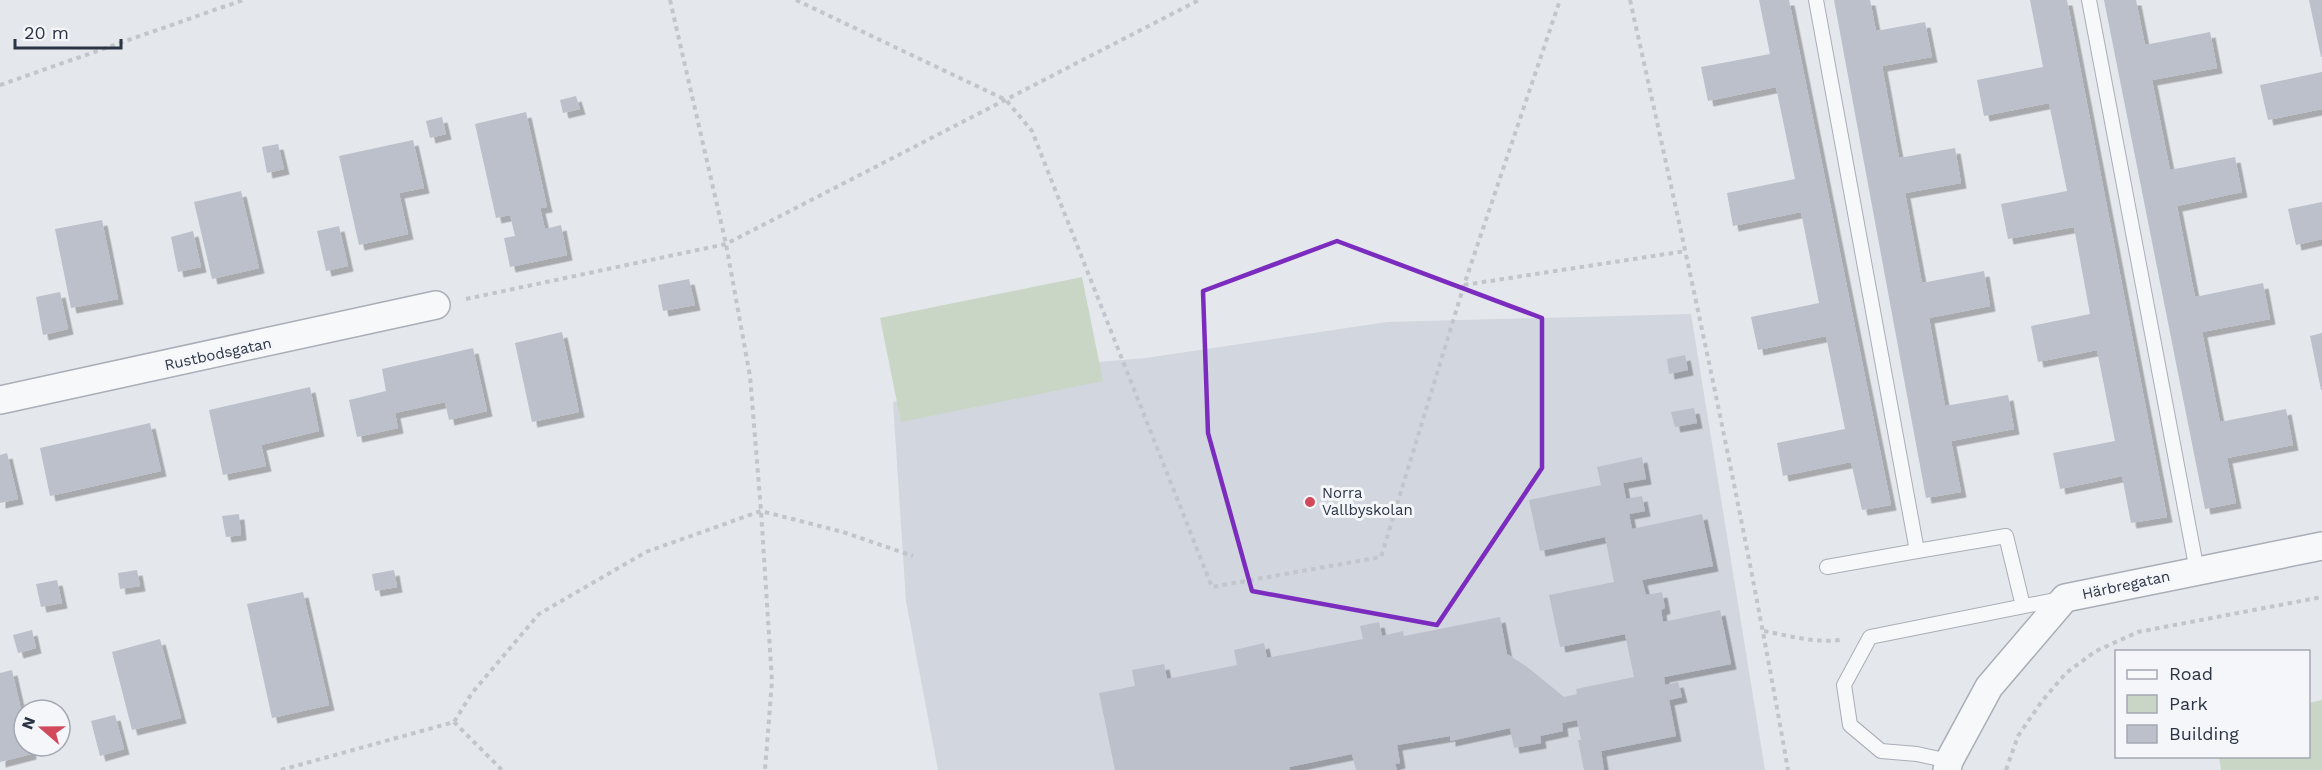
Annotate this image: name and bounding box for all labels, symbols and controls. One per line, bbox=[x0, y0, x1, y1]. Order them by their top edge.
scale bar bbox=[15, 12, 122, 50]
text: 20 m bbox=[24, 22, 69, 43]
street label: Rustbodsgatan bbox=[163, 334, 273, 374]
place label: Norra Vallbyskolan bbox=[1322, 484, 1413, 519]
marker: Norra Vallbyskolan bbox=[1303, 495, 1317, 509]
street label: Härbregatan bbox=[2080, 567, 2172, 603]
legend bbox=[2115, 650, 2310, 758]
text: Road bbox=[2169, 663, 2213, 684]
text: Park bbox=[2169, 693, 2208, 714]
north arrow bbox=[12, 698, 72, 758]
text: N bbox=[17, 714, 39, 732]
text: Building bbox=[2169, 723, 2239, 744]

